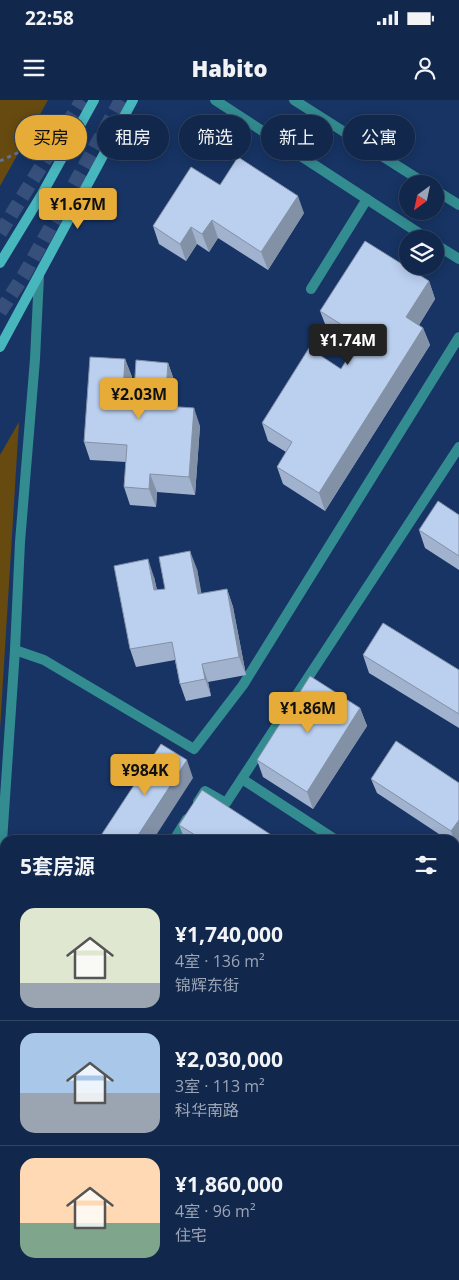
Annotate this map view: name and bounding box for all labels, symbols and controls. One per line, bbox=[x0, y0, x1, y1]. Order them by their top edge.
text: 22:58 bbox=[25, 5, 74, 31]
text: Habito bbox=[191, 53, 268, 83]
icon: menu bbox=[20, 54, 48, 82]
icon: person bbox=[411, 54, 439, 82]
chip: 买房 bbox=[15, 115, 87, 160]
chip: 租房 bbox=[97, 115, 169, 160]
chip: 筛选 bbox=[179, 115, 251, 160]
chip: 新上 bbox=[261, 115, 333, 160]
chip: 公寓 bbox=[343, 115, 415, 160]
north arrow bbox=[399, 175, 444, 220]
map controls bbox=[399, 175, 444, 275]
pin: ¥1.67M bbox=[37, 188, 119, 230]
text: ¥1.67M bbox=[50, 193, 106, 215]
button: layers bbox=[399, 230, 444, 275]
pin: ¥1.74M bbox=[307, 324, 389, 366]
text: ¥1.74M bbox=[320, 329, 376, 351]
pin: ¥2.03M bbox=[98, 378, 180, 420]
text: ¥2.03M bbox=[111, 383, 167, 405]
pin: ¥1.86M bbox=[267, 692, 349, 734]
text: ¥1.86M bbox=[280, 697, 336, 719]
pin: ¥984K bbox=[110, 754, 180, 796]
text: ¥984K bbox=[121, 759, 169, 781]
icon: filters bbox=[412, 851, 440, 879]
text: 5套房源 bbox=[20, 852, 95, 880]
text: ¥1,740,000 bbox=[175, 920, 283, 948]
icon: home bbox=[60, 928, 120, 988]
text: 4室 · 136 m² bbox=[175, 950, 265, 972]
text: 锦辉东街 bbox=[175, 974, 239, 996]
text: ¥2,030,000 bbox=[175, 1045, 283, 1073]
icon: home bbox=[60, 1053, 120, 1113]
text: 3室 · 113 m² bbox=[175, 1075, 265, 1097]
text: 科华南路 bbox=[175, 1099, 239, 1121]
text: ¥1,860,000 bbox=[175, 1170, 283, 1198]
icon: home bbox=[60, 1178, 120, 1238]
text: 4室 · 96 m² bbox=[175, 1200, 256, 1222]
text: 住宅 bbox=[175, 1224, 207, 1246]

